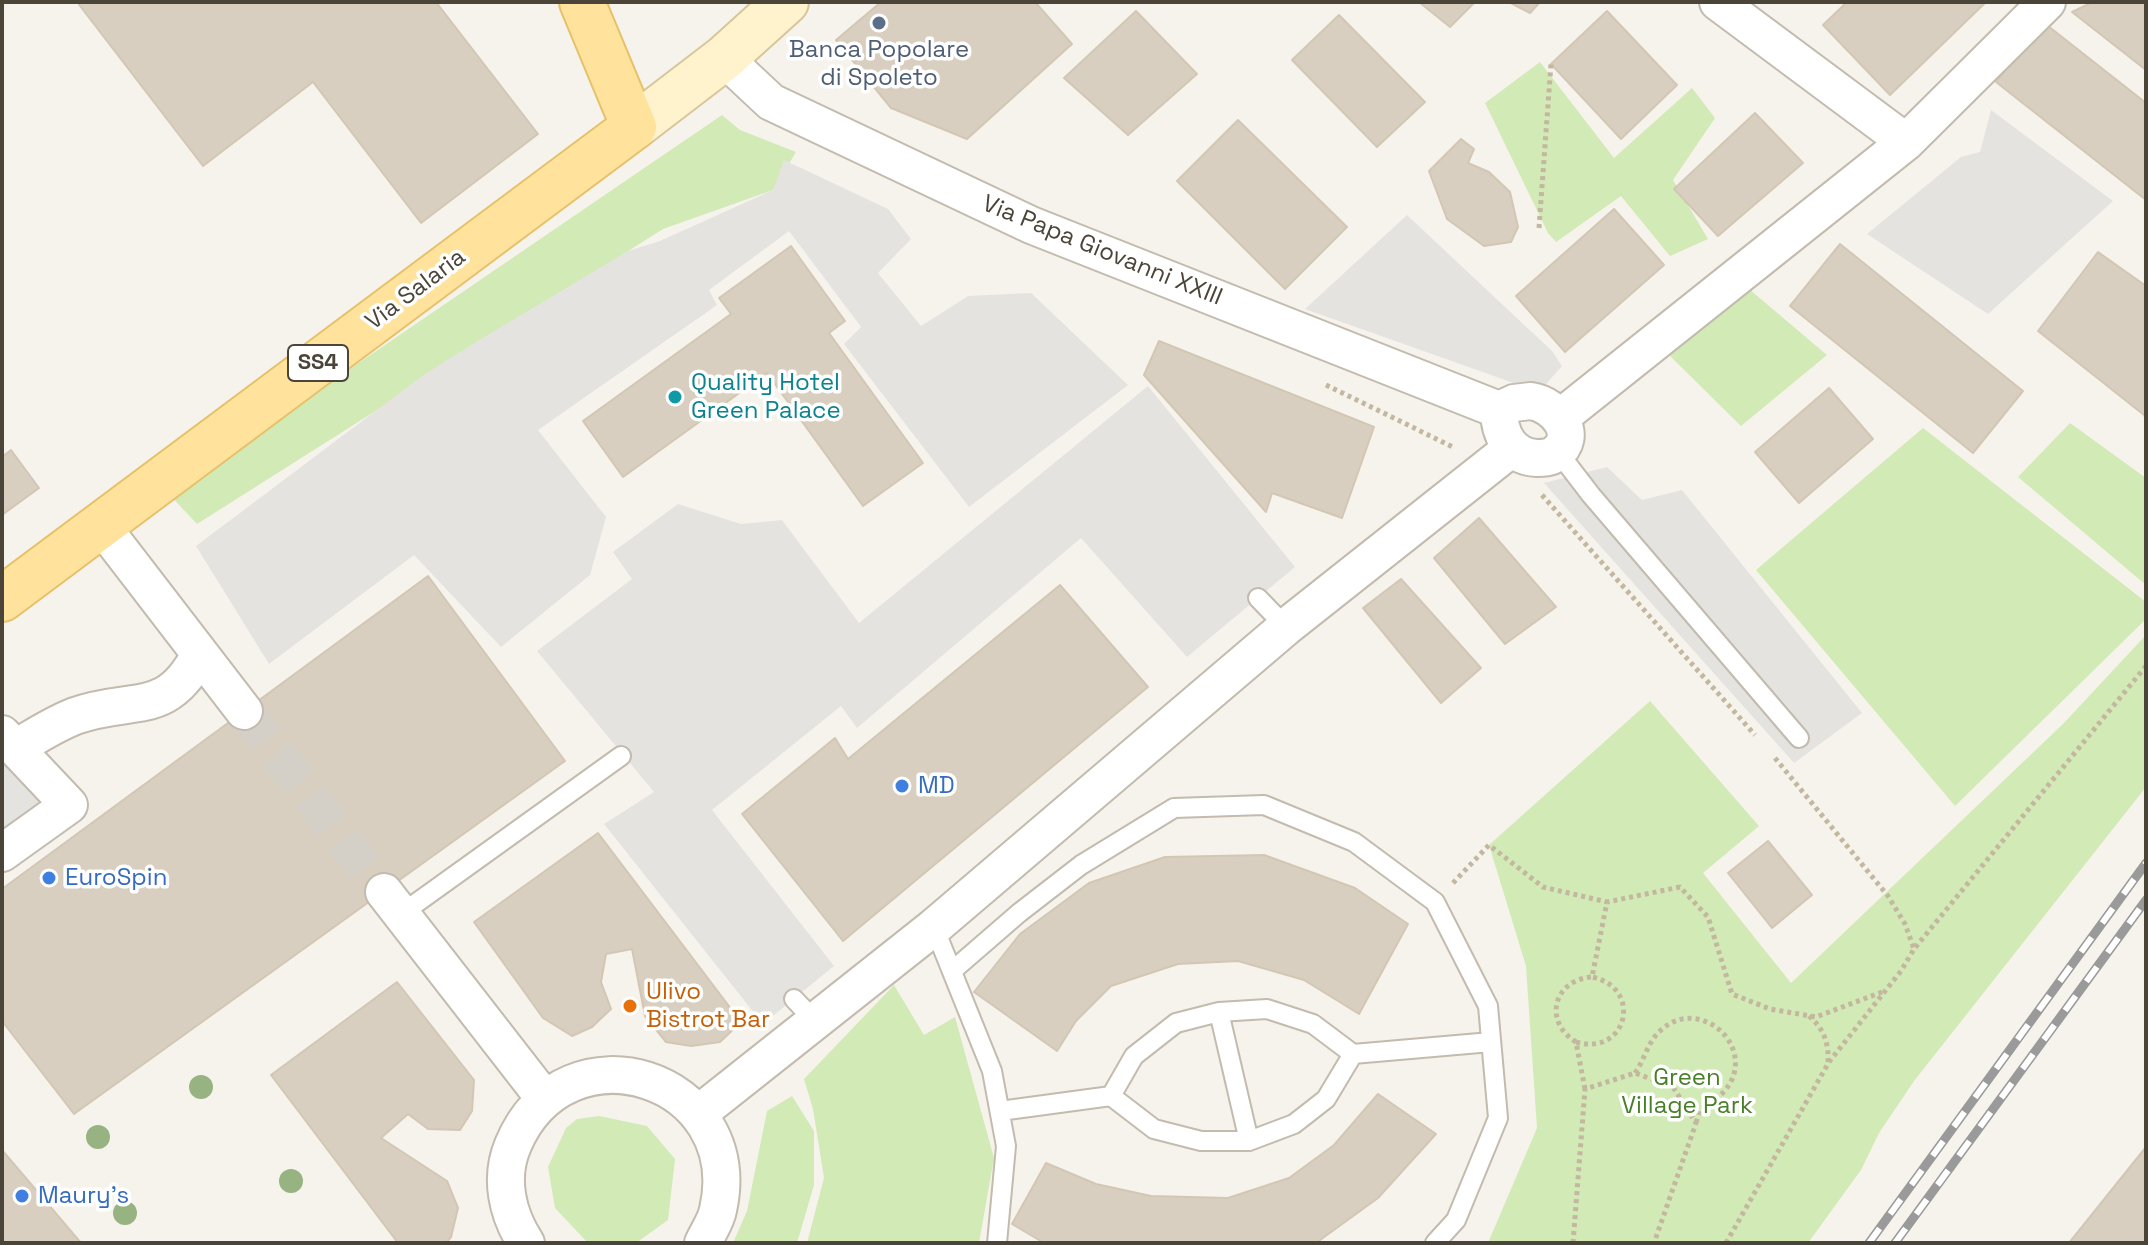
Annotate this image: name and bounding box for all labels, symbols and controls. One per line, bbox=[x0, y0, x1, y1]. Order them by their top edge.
marker: Banca Popolare di Spoleto bbox=[870, 14, 888, 32]
place label: Banca Popolare di Spoleto bbox=[789, 36, 969, 92]
street label: Via Papa Giovanni XXIII bbox=[978, 190, 1226, 312]
street label: Via Salaria bbox=[360, 243, 472, 337]
road number: SS4 bbox=[288, 345, 348, 381]
place label: Quality Hotel Green Palace bbox=[691, 369, 841, 425]
marker: Quality Hotel Green Palace bbox=[666, 388, 684, 406]
place label: MD bbox=[918, 772, 955, 800]
marker: MD bbox=[893, 777, 911, 795]
place label: EuroSpin bbox=[65, 864, 167, 892]
marker: EuroSpin bbox=[40, 869, 58, 887]
place label: Ulivo Bistrot Bar bbox=[646, 978, 770, 1034]
marker: Ulivo Bistrot Bar bbox=[621, 997, 639, 1015]
park label: Green Village Park bbox=[1621, 1064, 1753, 1120]
place label: Maury's bbox=[38, 1182, 129, 1210]
marker: Maury's bbox=[13, 1187, 31, 1205]

